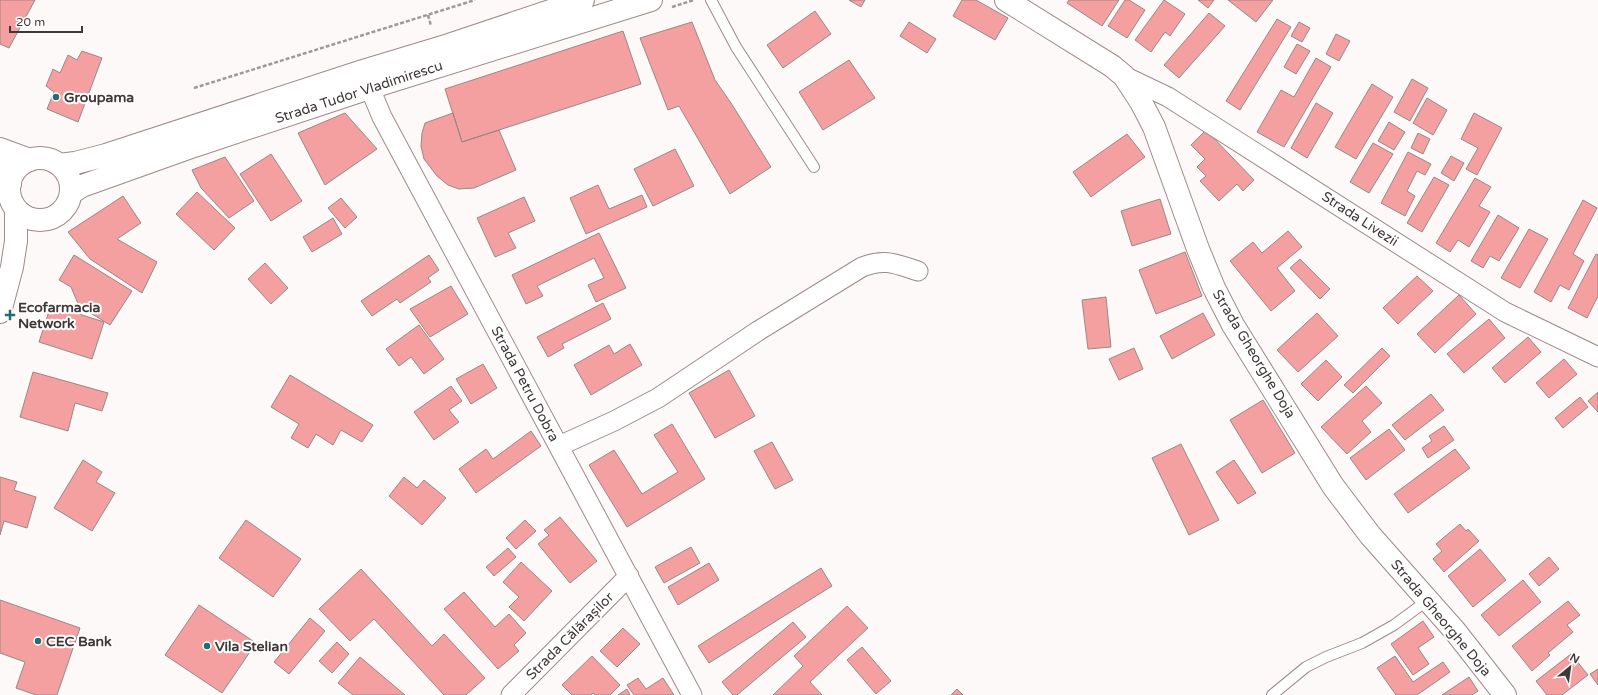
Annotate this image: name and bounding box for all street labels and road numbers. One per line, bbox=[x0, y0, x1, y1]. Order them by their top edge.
street label: Strada Tudor Vladimirescu bbox=[273, 57, 445, 127]
street label: Strada Livezii bbox=[1318, 188, 1402, 250]
street label: Strada Gheorghe Doja bbox=[1209, 287, 1299, 421]
street label: Strada Petru Dobra bbox=[487, 323, 563, 445]
street label: Strada Gheorghe Doja bbox=[1387, 556, 1495, 680]
street label: Strada Călărașilor bbox=[523, 588, 618, 683]

